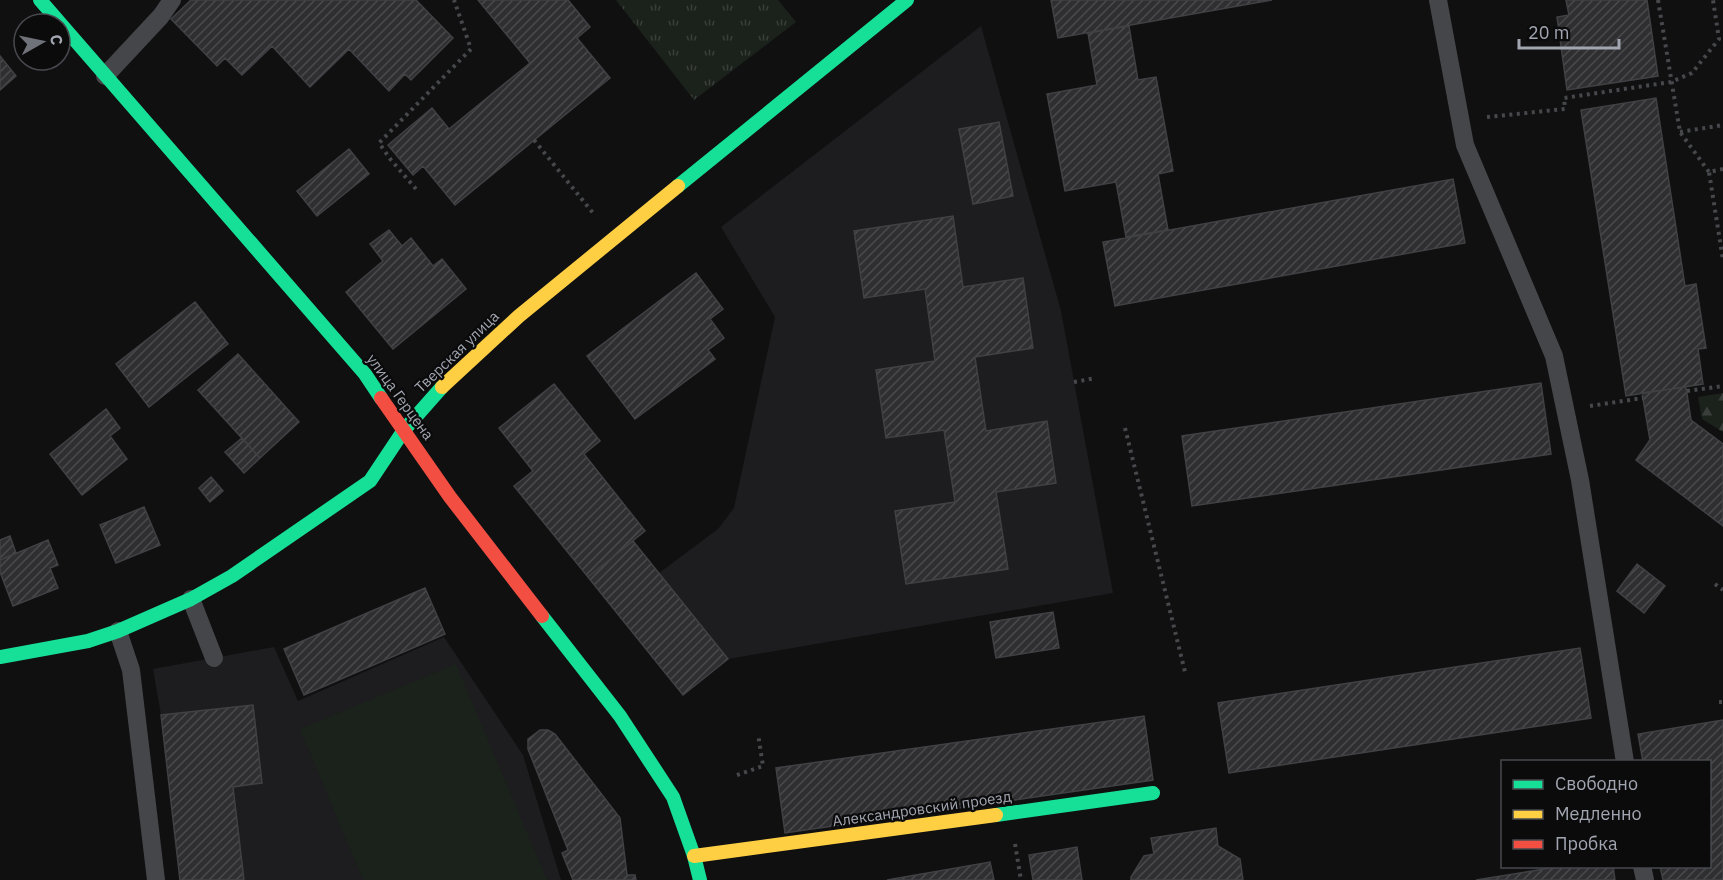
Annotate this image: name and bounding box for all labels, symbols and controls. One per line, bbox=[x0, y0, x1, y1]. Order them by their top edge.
north arrow bbox=[12, 12, 72, 72]
scale bar bbox=[1519, 12, 1620, 50]
text: 20 m bbox=[1528, 21, 1570, 44]
text: С bbox=[46, 33, 68, 46]
street label: Тверская улица bbox=[410, 307, 503, 397]
street label: улица Герцена bbox=[363, 350, 438, 444]
legend bbox=[1501, 760, 1711, 868]
text: Свободно bbox=[1555, 772, 1638, 795]
street label: Александровский проезд bbox=[831, 787, 1013, 830]
text: Медленно bbox=[1555, 802, 1642, 825]
text: Пробка bbox=[1555, 832, 1618, 855]

